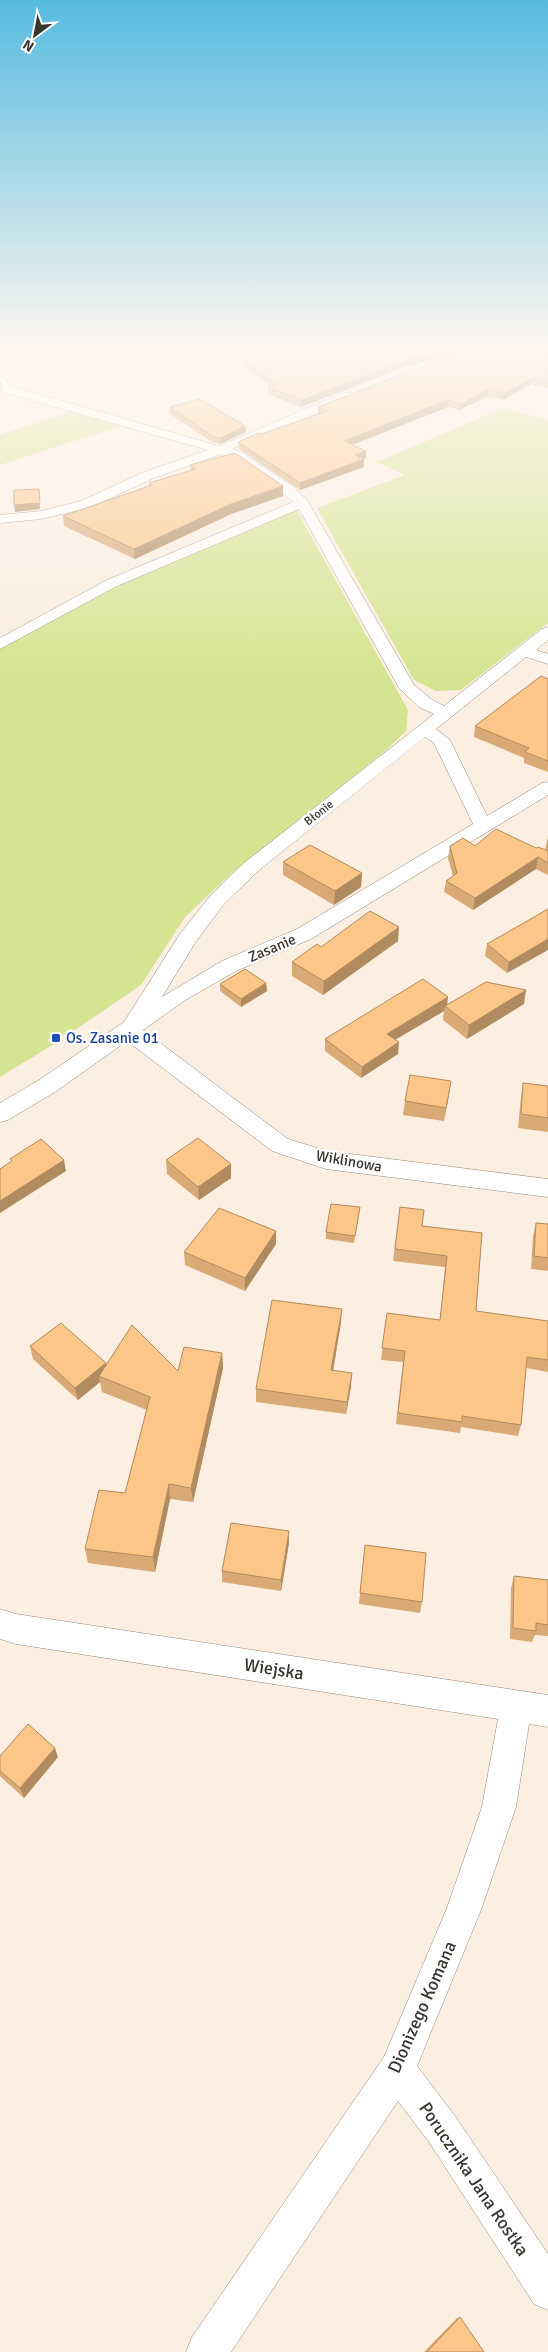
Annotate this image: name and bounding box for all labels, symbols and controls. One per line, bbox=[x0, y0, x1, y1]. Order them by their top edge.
north arrow bbox=[10, 10, 60, 60]
text: N bbox=[20, 36, 37, 55]
street label: Błonie bbox=[301, 797, 337, 829]
street label: Zasanie bbox=[246, 930, 298, 966]
place label: Os. Zasanie 01 bbox=[66, 1029, 159, 1047]
marker: Os. Zasanie 01 bbox=[50, 1032, 62, 1044]
street label: Wiklinowa bbox=[315, 1146, 383, 1176]
street label: Wiejska bbox=[243, 1653, 305, 1685]
street label: Dionizego Komana bbox=[383, 1937, 461, 2077]
street label: Porucznika Jana Rostka bbox=[414, 2098, 534, 2260]

